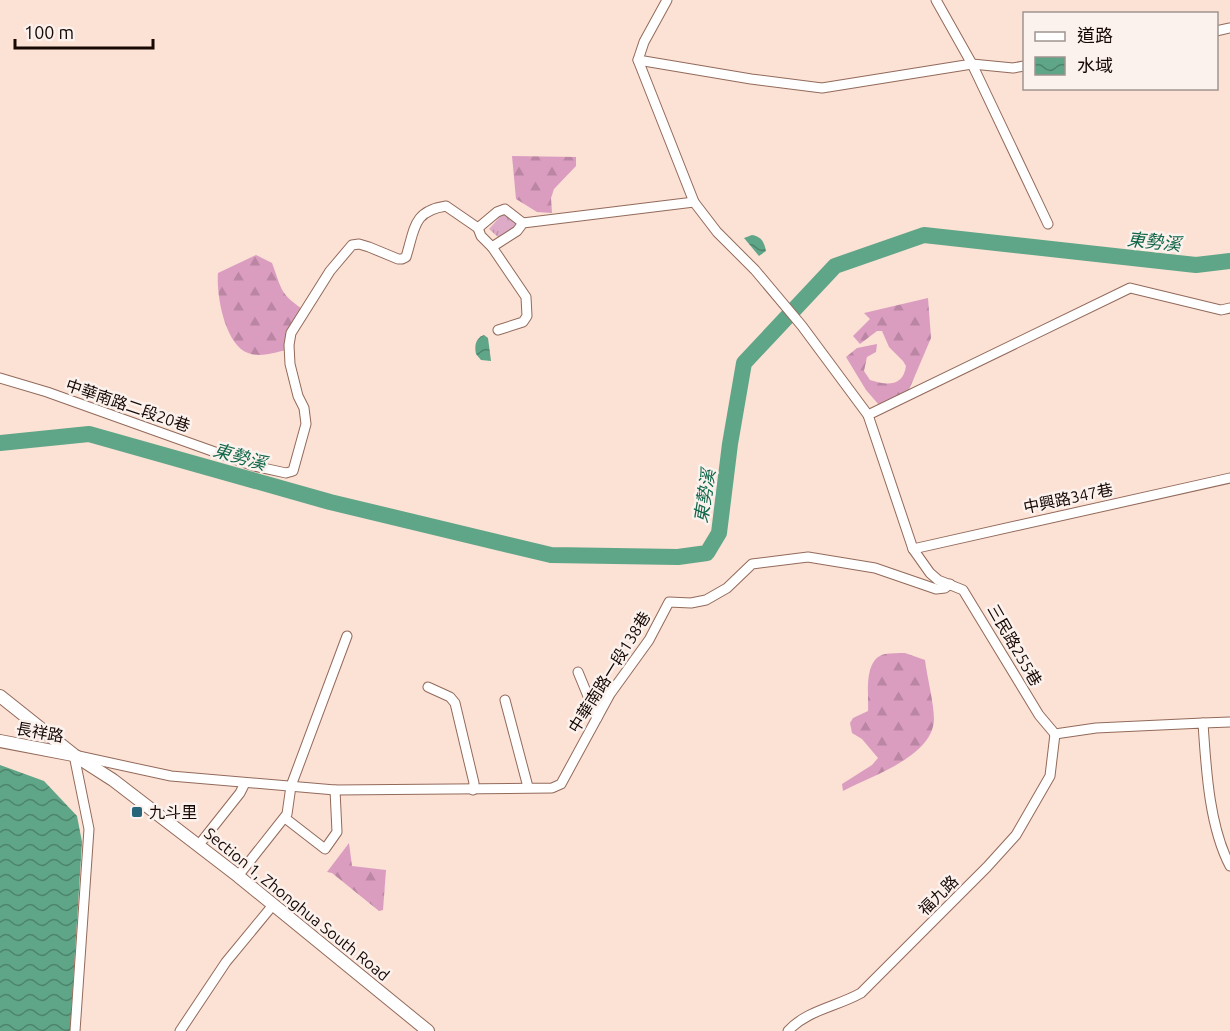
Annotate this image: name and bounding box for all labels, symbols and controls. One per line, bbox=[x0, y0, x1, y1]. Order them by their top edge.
scale bar bbox=[15, 12, 153, 50]
legend bbox=[1023, 12, 1218, 90]
text: 100 m bbox=[24, 22, 74, 42]
text: 道路 bbox=[1077, 25, 1113, 45]
text: 水域 bbox=[1077, 55, 1113, 75]
water label: 東勢溪 bbox=[1126, 228, 1185, 254]
street label: 中華南路二段20巷 bbox=[64, 375, 192, 435]
water label: 東勢溪 bbox=[211, 439, 272, 474]
water label: 東勢溪 bbox=[690, 465, 719, 524]
street label: 中興路347巷 bbox=[1022, 480, 1114, 516]
street label: 三民路255巷 bbox=[984, 601, 1046, 689]
street label: 中華南路一段138巷 bbox=[565, 608, 653, 736]
street label: 長祥路 bbox=[15, 719, 65, 745]
place label: 九斗里 bbox=[149, 803, 197, 821]
marker: 九斗里 bbox=[130, 805, 144, 819]
street label: Section 1, Zhonghua South Road bbox=[201, 824, 393, 984]
street label: 福九路 bbox=[915, 872, 961, 918]

